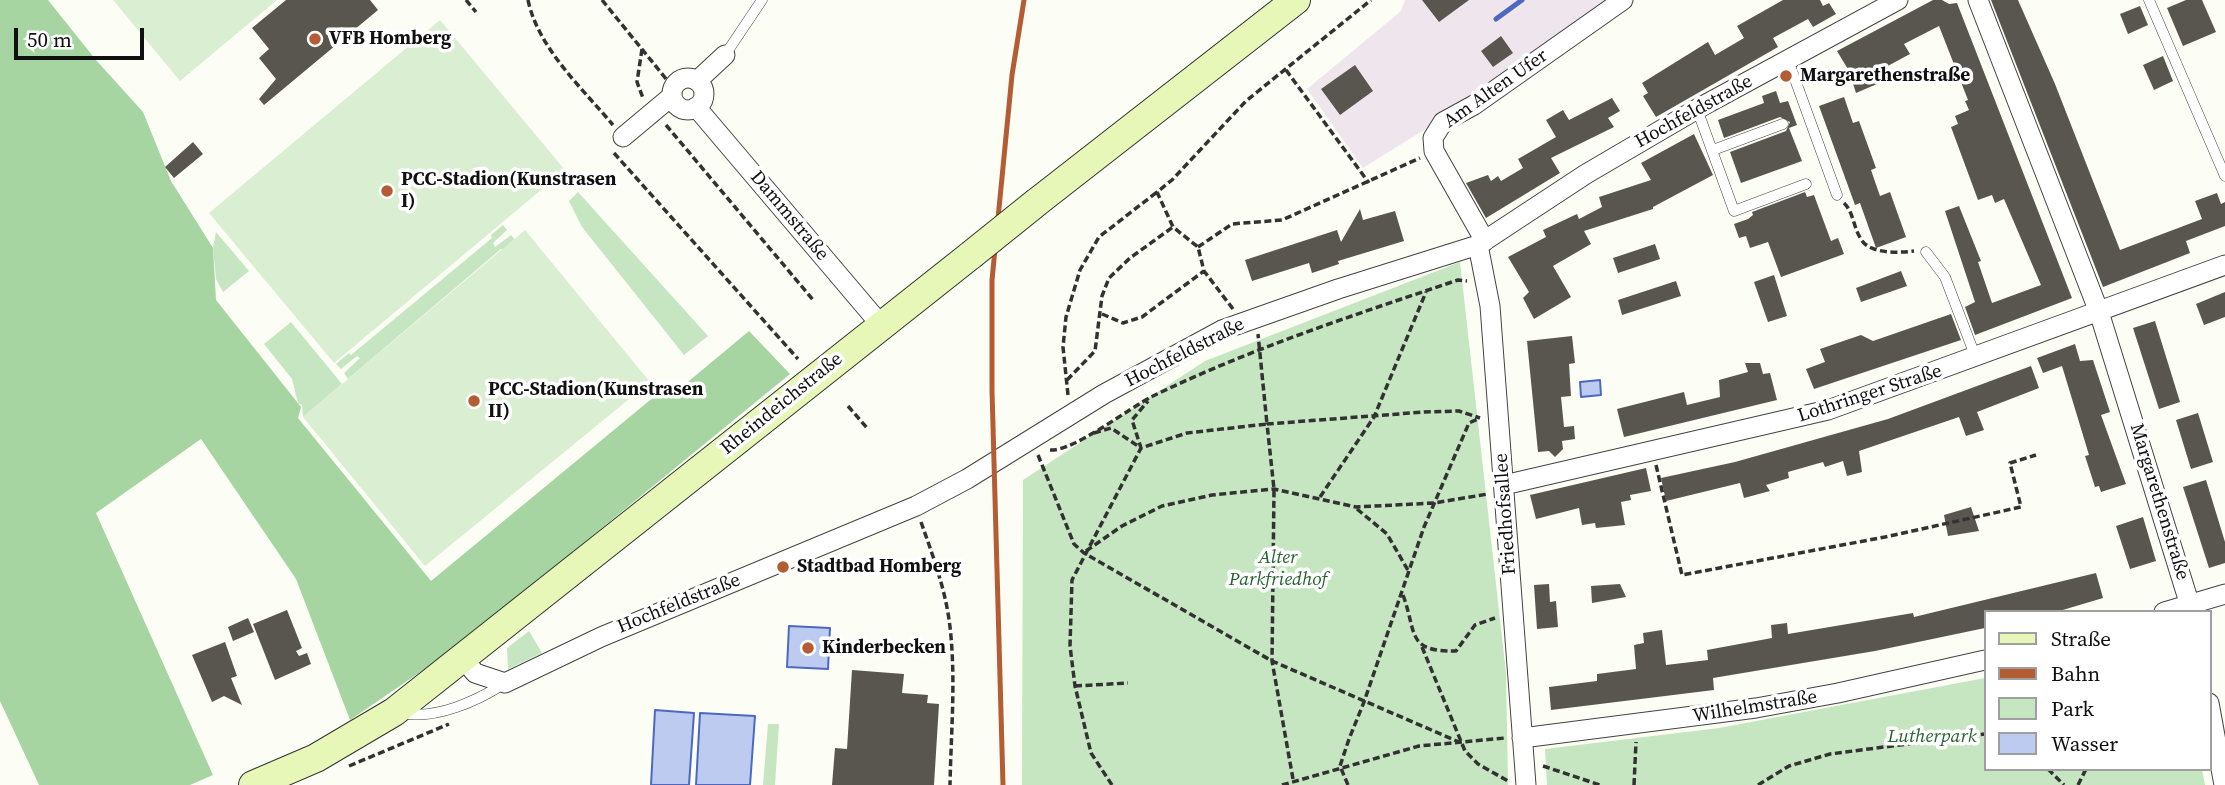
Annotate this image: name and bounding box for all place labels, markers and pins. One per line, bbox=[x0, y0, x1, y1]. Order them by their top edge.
place label: VFB Homberg bbox=[329, 28, 451, 50]
marker: VFB Homberg bbox=[307, 31, 323, 47]
place label: Margarethenstraße bbox=[1800, 65, 1970, 87]
marker: Margarethenstraße bbox=[1778, 68, 1794, 84]
place label: PCC-Stadion(Kunstrasen I) bbox=[401, 169, 616, 213]
marker: PCC-Stadion(Kunstrasen I) bbox=[379, 183, 395, 199]
place label: PCC-Stadion(Kunstrasen II) bbox=[488, 379, 703, 423]
marker: PCC-Stadion(Kunstrasen II) bbox=[466, 393, 482, 409]
place label: Stadtbad Homberg bbox=[797, 556, 961, 578]
marker: Stadtbad Homberg bbox=[775, 559, 791, 575]
place label: Kinderbecken bbox=[822, 637, 946, 659]
marker: Kinderbecken bbox=[800, 640, 816, 656]

